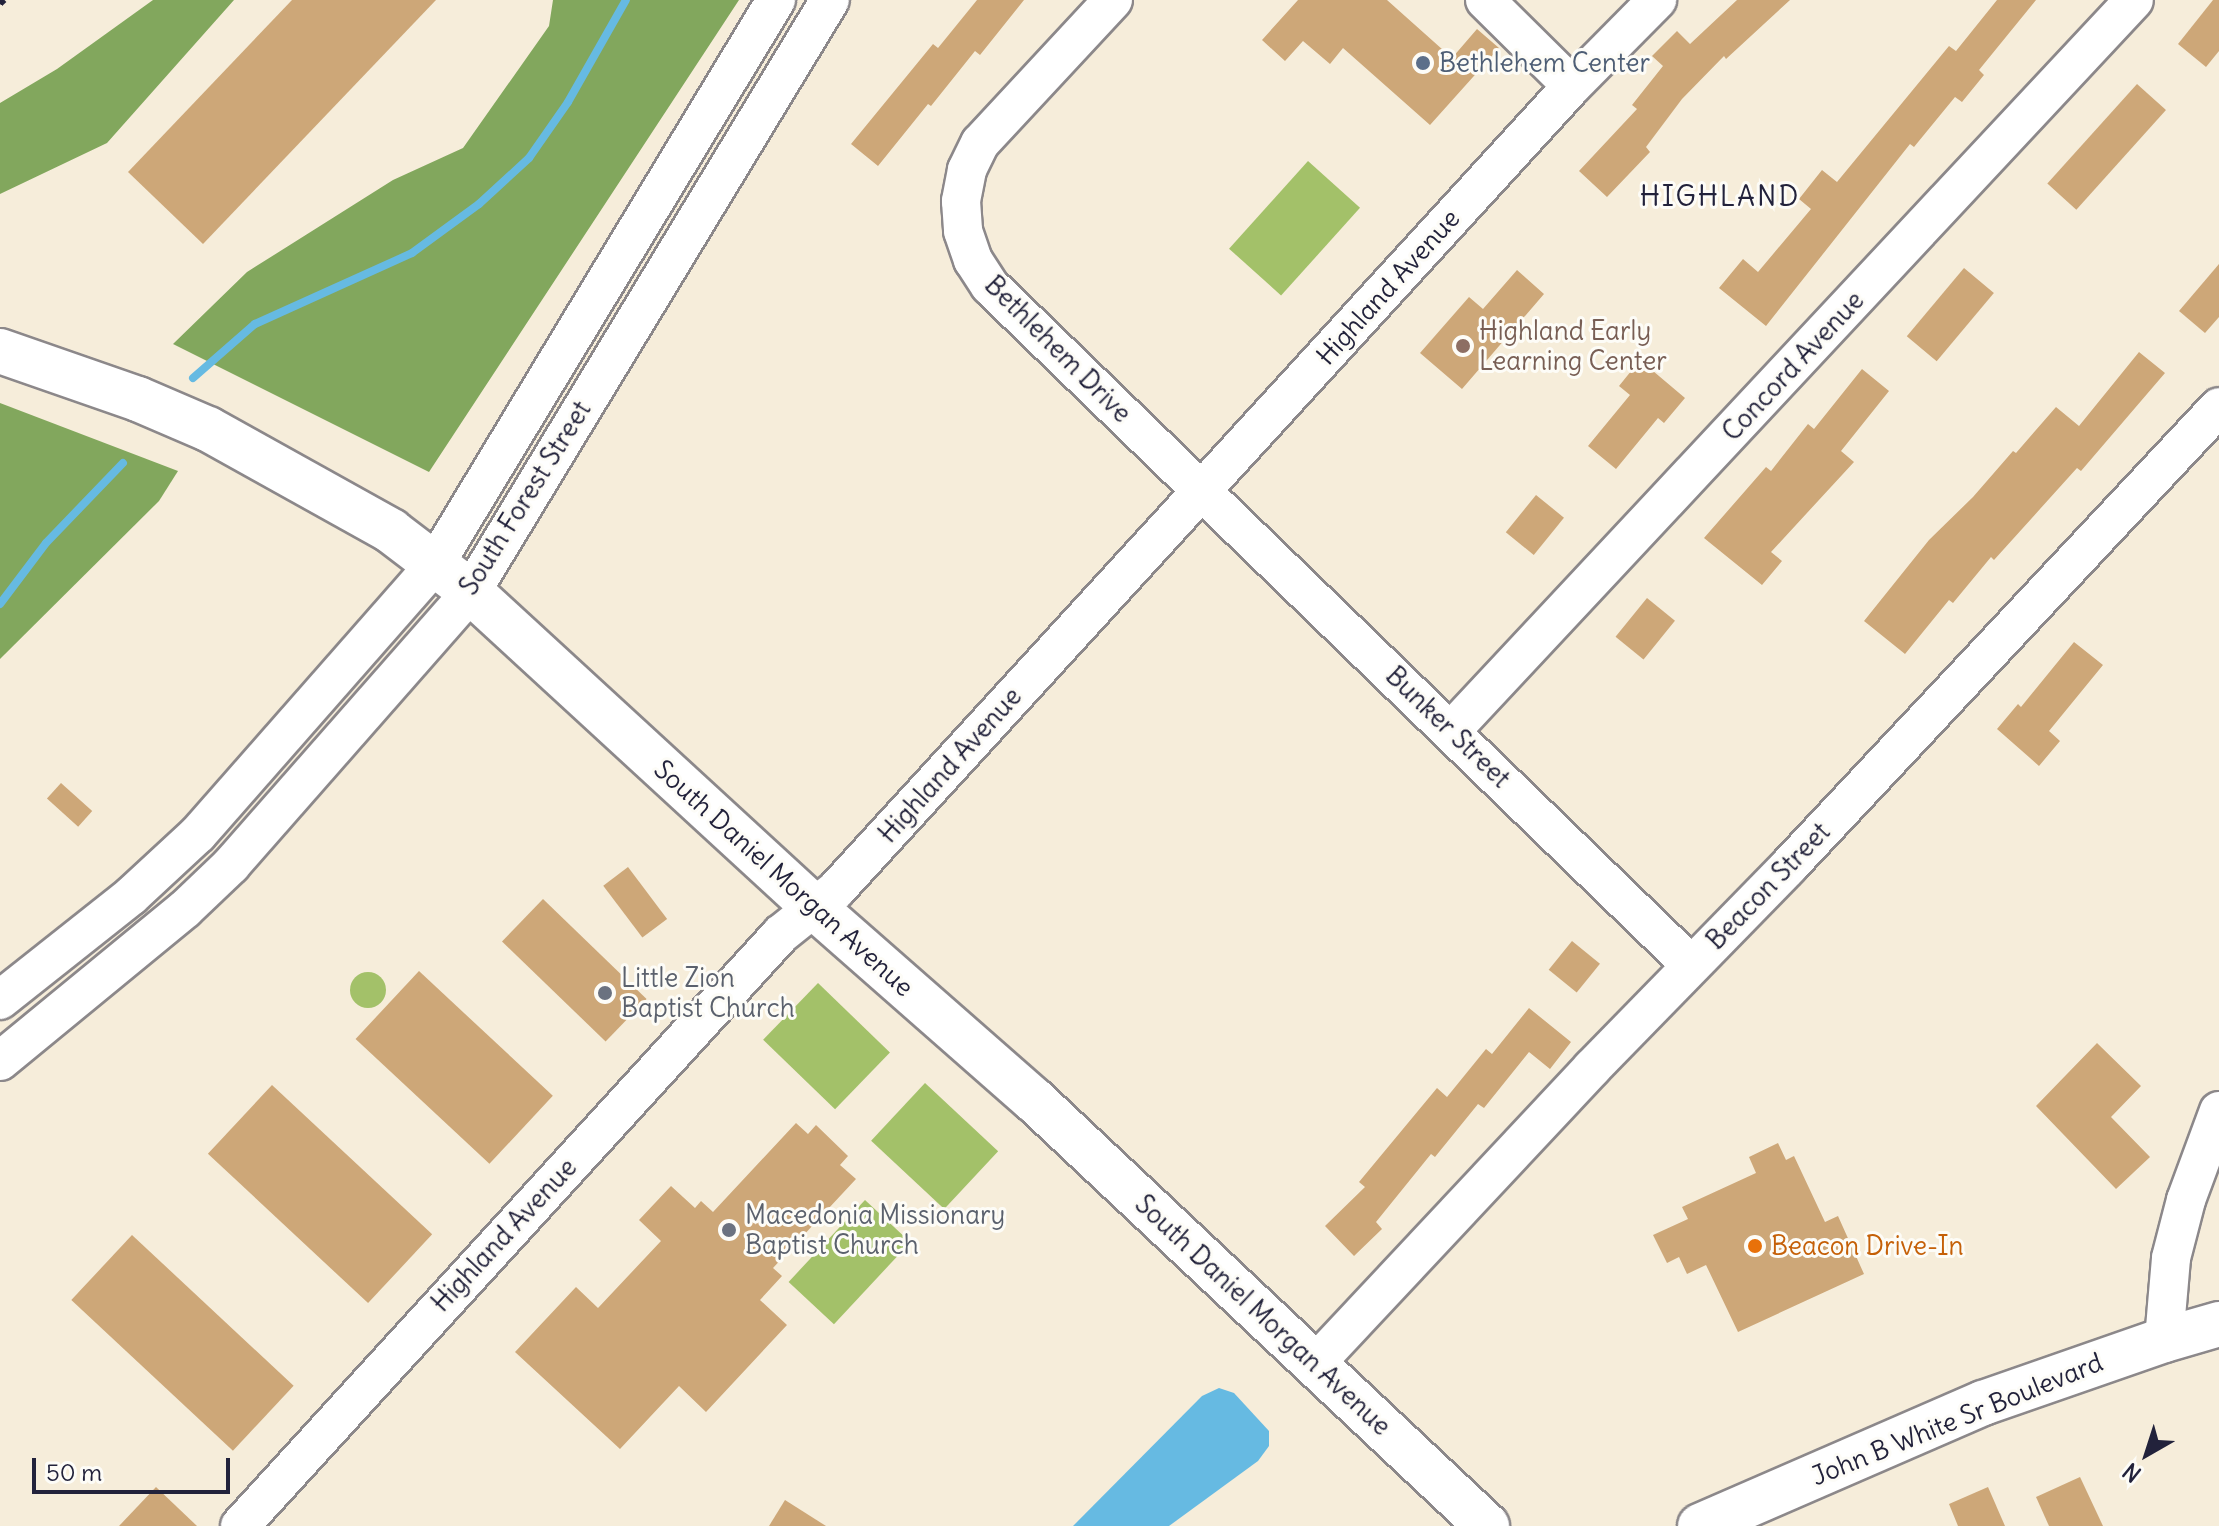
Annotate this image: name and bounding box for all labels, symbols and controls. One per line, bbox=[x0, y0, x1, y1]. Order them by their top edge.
place label: Bethlehem Center bbox=[1439, 47, 1650, 79]
marker: Bethlehem Center bbox=[1414, 54, 1432, 72]
district label: HIGHLAND bbox=[1640, 179, 1800, 213]
street label: Highland Avenue bbox=[1310, 203, 1466, 371]
street label: Bethlehem Drive bbox=[978, 269, 1138, 429]
street label: Concord Avenue bbox=[1716, 285, 1870, 447]
place label: Highland Early Learning Center bbox=[1479, 315, 1667, 376]
marker: Highland Early Learning Center bbox=[1454, 337, 1472, 355]
street label: South Forest Street bbox=[453, 395, 597, 601]
street label: Bunker Street bbox=[1379, 660, 1517, 794]
street label: Highland Avenue bbox=[872, 681, 1028, 849]
street label: South Daniel Morgan Avenue bbox=[648, 753, 920, 1003]
street label: Beacon Street bbox=[1700, 816, 1836, 956]
place label: Little Zion Baptist Church bbox=[621, 962, 795, 1024]
marker: Little Zion Baptist Church bbox=[596, 984, 614, 1002]
street label: Highland Avenue bbox=[425, 1152, 583, 1318]
street label: South Daniel Morgan Avenue bbox=[1129, 1188, 1397, 1442]
place label: Macedonia Missionary Baptist Church bbox=[745, 1199, 1005, 1260]
marker: Macedonia Missionary Baptist Church bbox=[720, 1221, 738, 1239]
place label: Beacon Drive-In bbox=[1771, 1230, 1964, 1262]
marker: Beacon Drive-In bbox=[1746, 1237, 1764, 1255]
street label: John B White Sr Boulevard bbox=[1807, 1346, 2107, 1492]
north arrow bbox=[2107, 1414, 2187, 1494]
scale bar bbox=[36, 1442, 234, 1492]
text: 50 m bbox=[46, 1457, 102, 1487]
text: N bbox=[2117, 1457, 2147, 1488]

